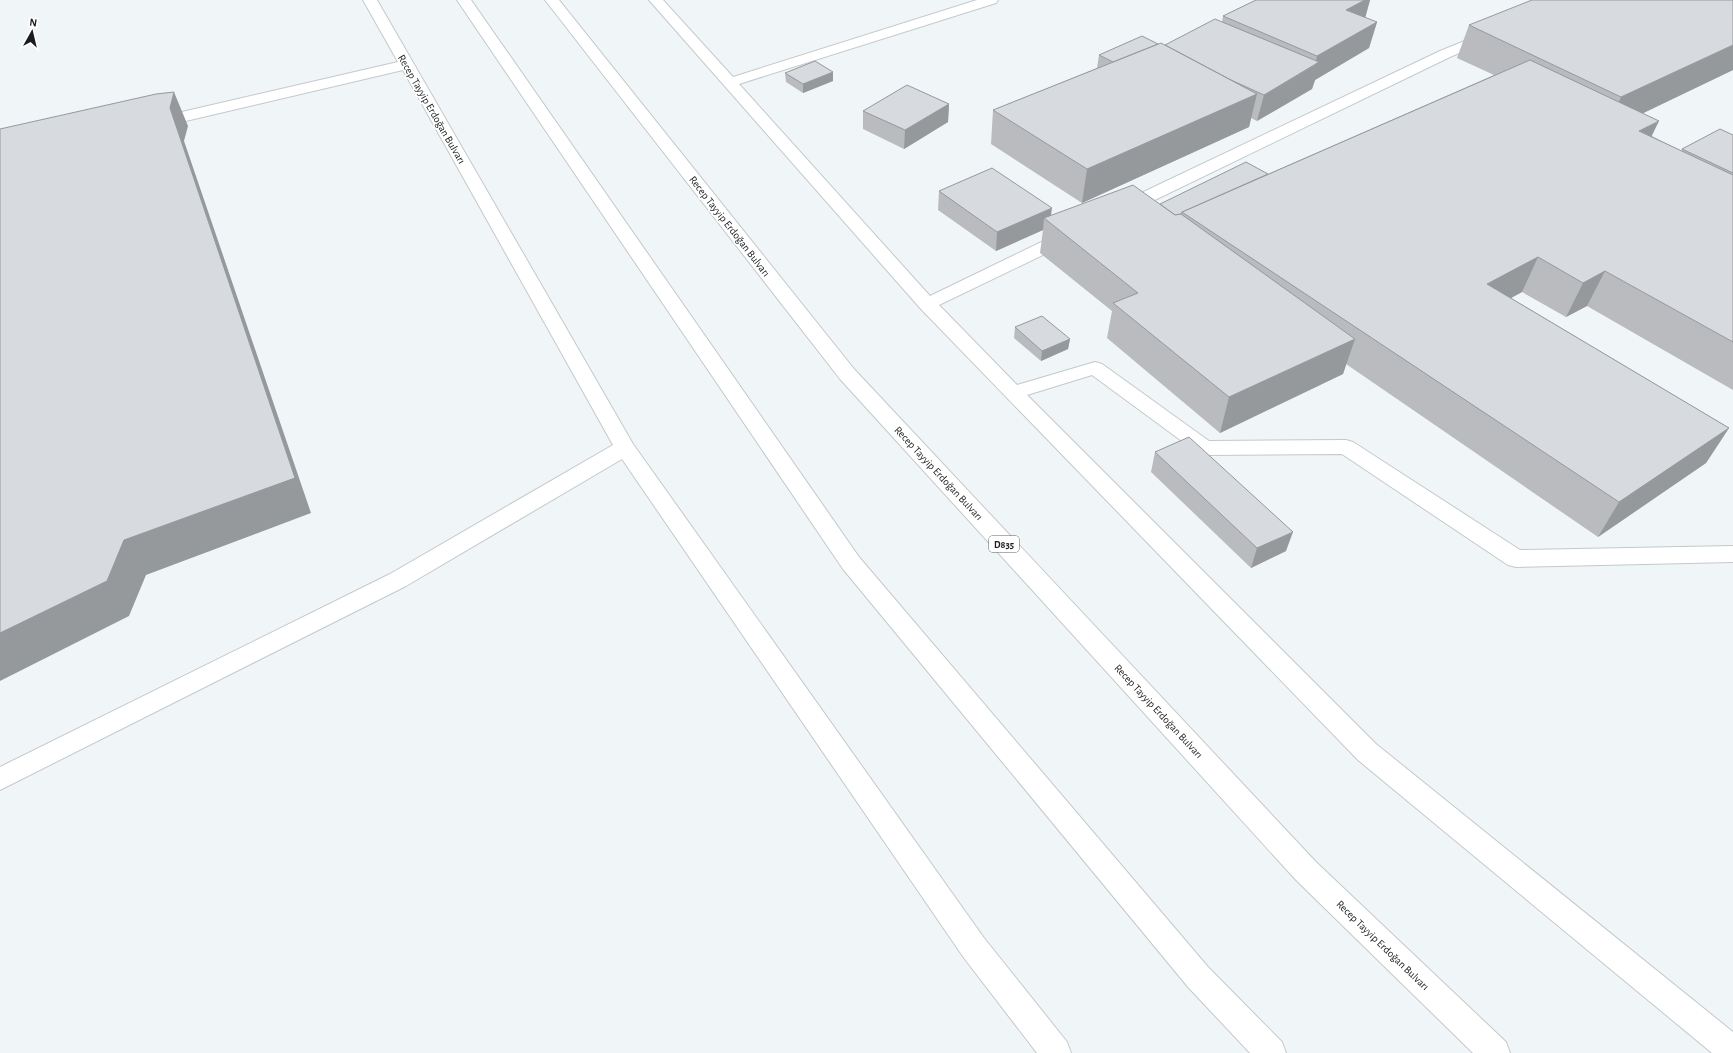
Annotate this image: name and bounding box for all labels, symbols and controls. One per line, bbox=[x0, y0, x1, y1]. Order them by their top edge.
north arrow bbox=[12, 12, 52, 52]
text: N bbox=[29, 17, 38, 29]
street label: Recep Tayyip Erdoğan Bulvarı bbox=[396, 53, 467, 166]
street label: Recep Tayyip Erdoğan Bulvarı bbox=[687, 174, 772, 279]
street label: Recep Tayyip Erdoğan Bulvarı bbox=[892, 424, 985, 522]
road number: D835 bbox=[989, 536, 1019, 552]
street label: Recep Tayyip Erdoğan Bulvarı bbox=[1112, 662, 1205, 760]
street label: Recep Tayyip Erdoğan Bulvarı bbox=[1334, 898, 1431, 992]

